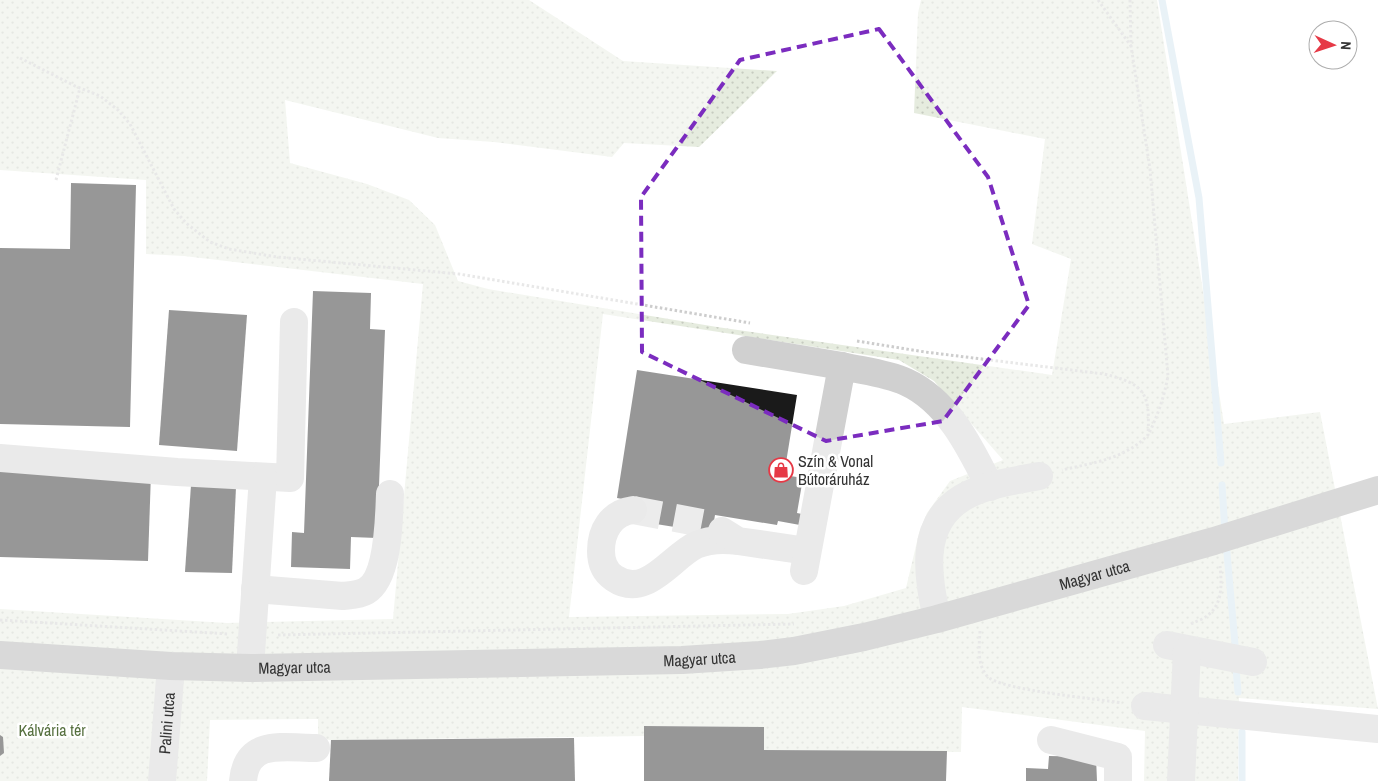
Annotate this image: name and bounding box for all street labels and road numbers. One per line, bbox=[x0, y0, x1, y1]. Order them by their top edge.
street label: Magyar utca bbox=[1057, 554, 1133, 595]
street label: Magyar utca bbox=[663, 646, 737, 671]
street label: Magyar utca bbox=[258, 655, 332, 679]
street label: Palini utca bbox=[153, 691, 180, 755]

